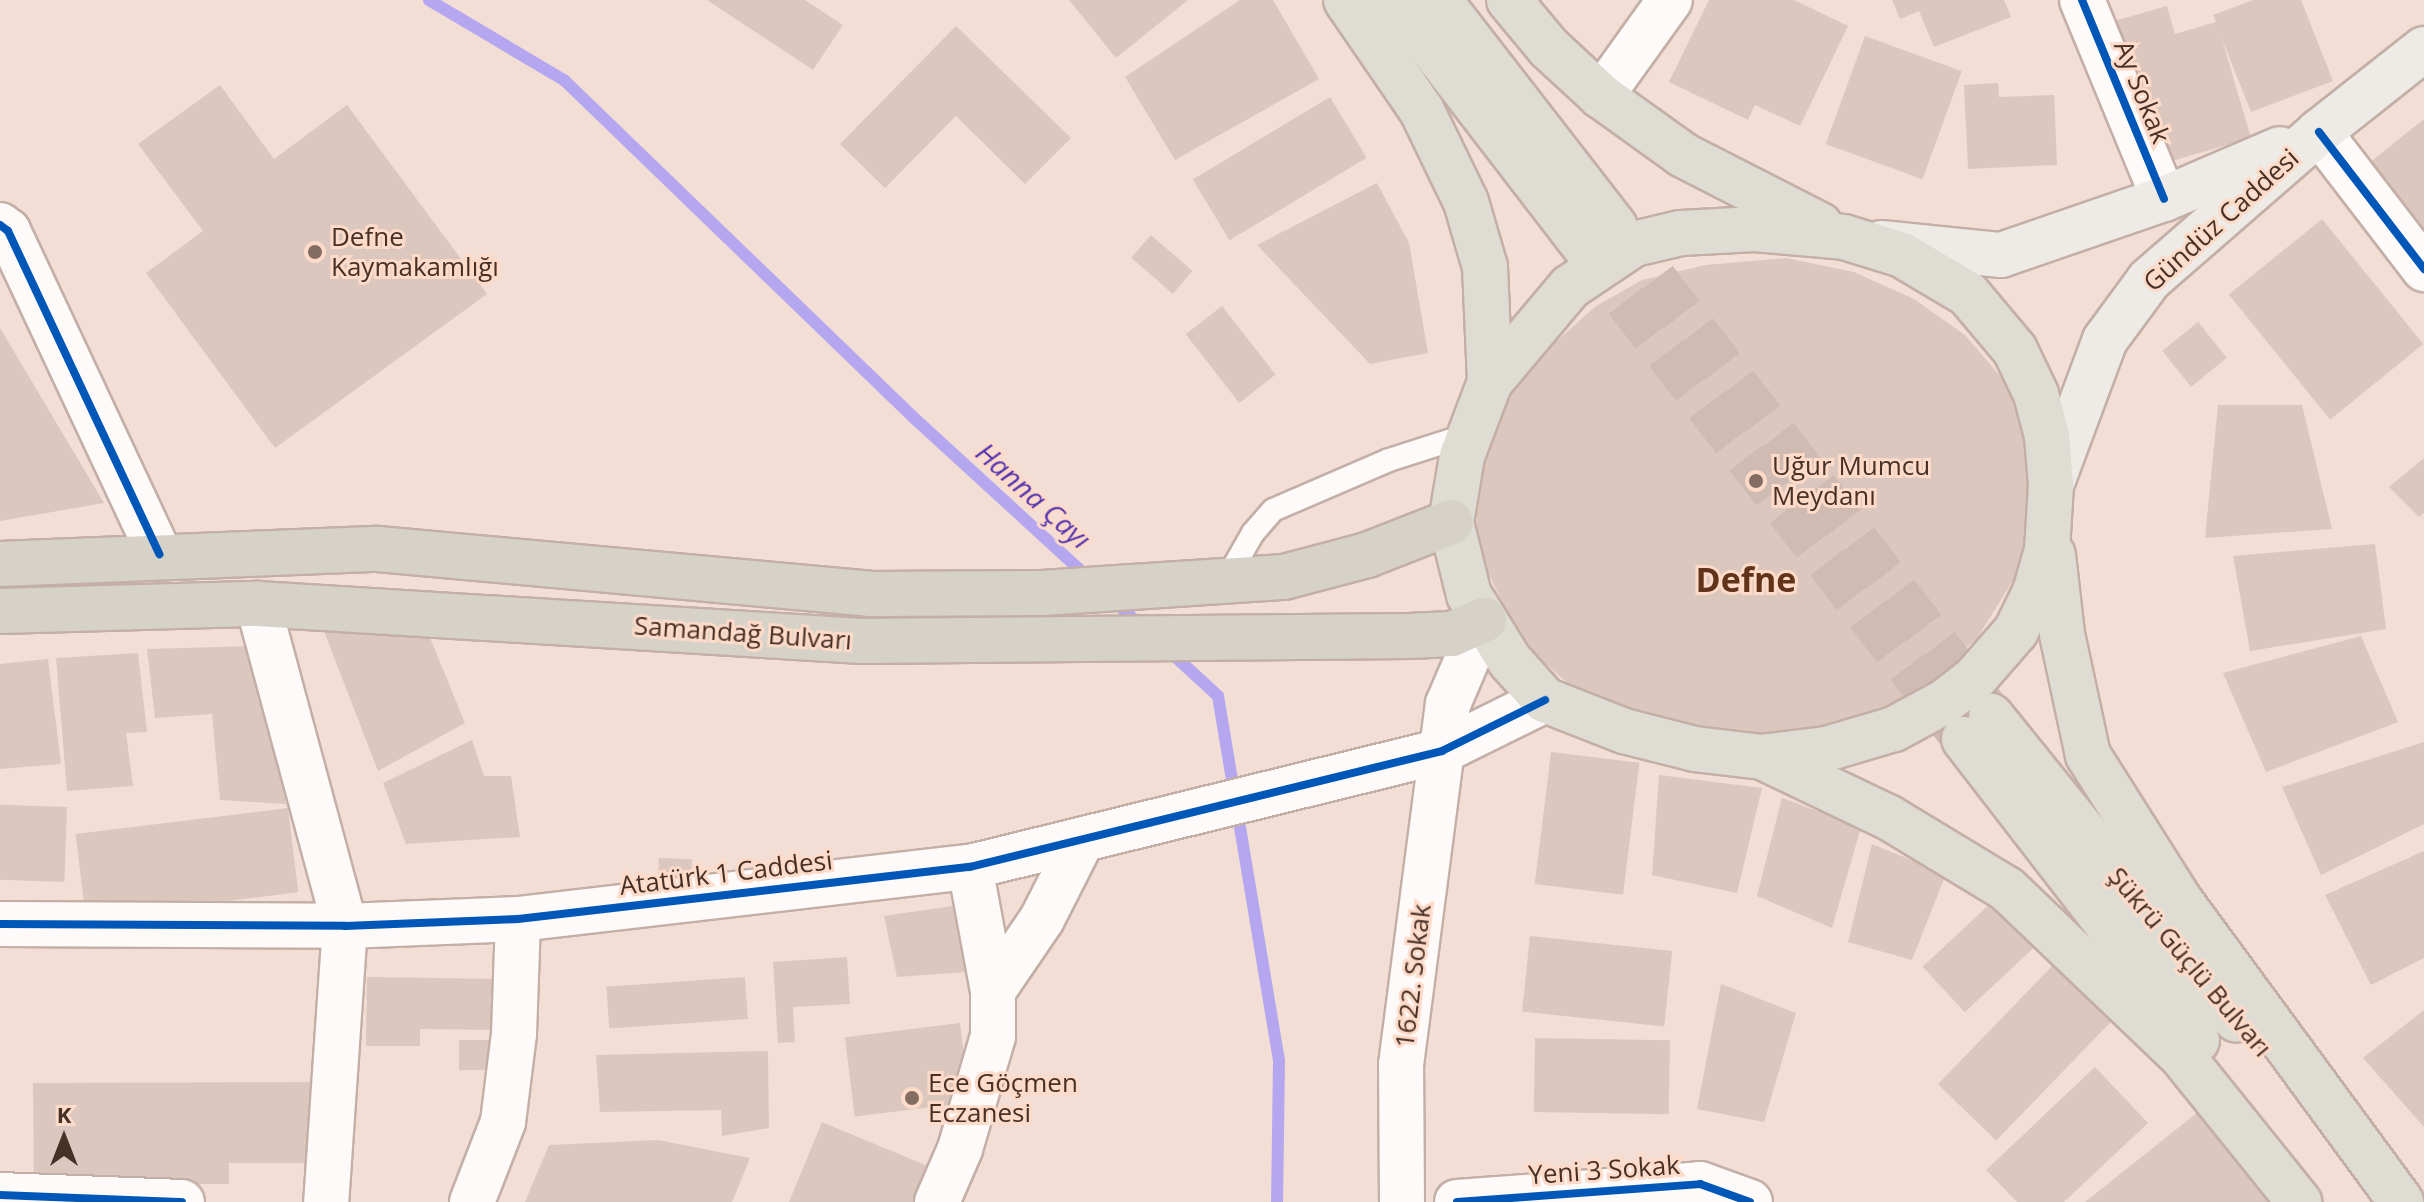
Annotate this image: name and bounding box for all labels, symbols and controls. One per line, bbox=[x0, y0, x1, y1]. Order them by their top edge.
street label: Ay Sokak bbox=[2107, 36, 2177, 148]
street label: Gündüz Caddesi bbox=[2137, 142, 2305, 298]
place label: Defne Kaymakamlığı bbox=[331, 221, 499, 282]
marker: Defne Kaymakamlığı bbox=[306, 243, 324, 261]
water label: Hanna Çayı bbox=[970, 435, 1098, 555]
place label: Uğur Mumcu Meydanı bbox=[1772, 450, 1930, 512]
marker: Uğur Mumcu Meydanı bbox=[1747, 472, 1765, 490]
district label: Defne bbox=[1696, 560, 1796, 600]
street label: Samandağ Bulvarı bbox=[633, 610, 853, 656]
street label: Atatürk 1 Caddesi bbox=[618, 844, 834, 902]
street label: Şükrü Güçlü Bulvarı bbox=[2102, 861, 2278, 1063]
street label: 1622. Sokak bbox=[1389, 902, 1437, 1050]
place label: Ece Göçmen Eczanesi bbox=[928, 1067, 1078, 1128]
marker: Ece Göçmen Eczanesi bbox=[903, 1089, 921, 1107]
north arrow bbox=[24, 1098, 104, 1178]
text: K bbox=[57, 1099, 71, 1129]
street label: Yeni 3 Sokak bbox=[1527, 1149, 1681, 1191]

